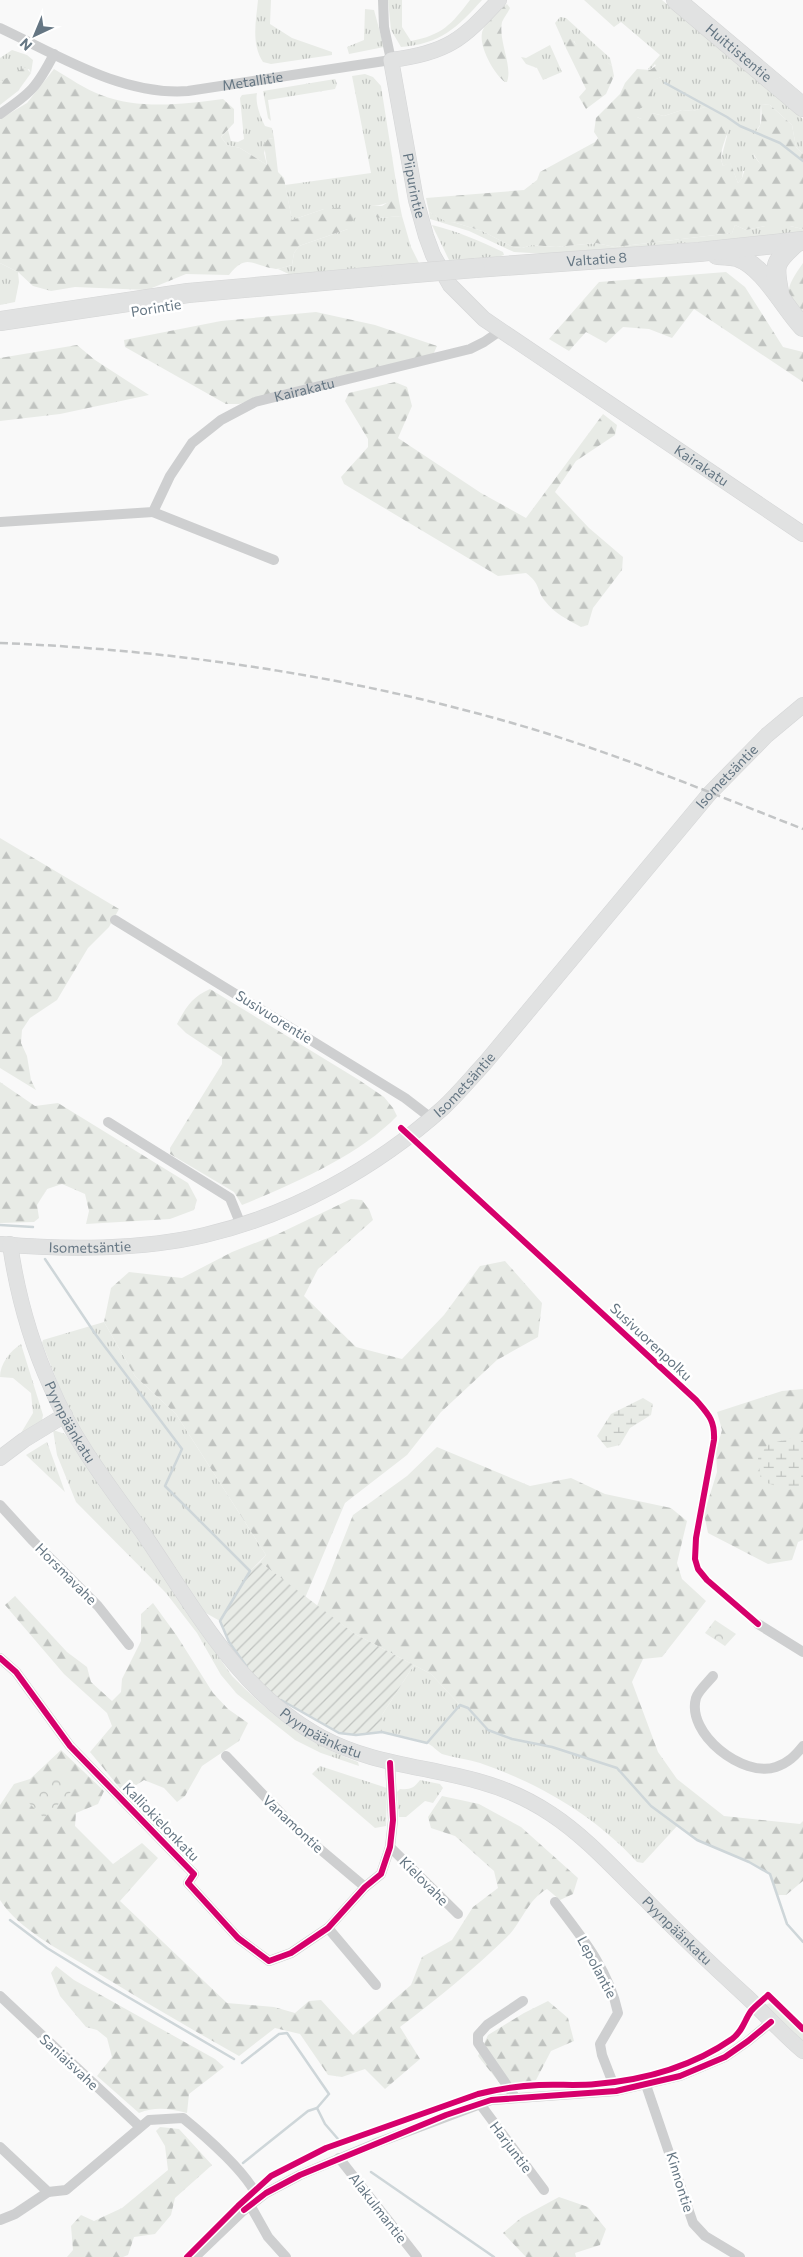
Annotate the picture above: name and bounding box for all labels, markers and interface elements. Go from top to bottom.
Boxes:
north arrow [10,10,60,60]
street label: Huittistentie [703,20,776,85]
text: N [16,35,35,54]
street label: Metallitie [221,68,284,94]
street label: Piipurintie [400,151,430,220]
street label: Valtatie 8 [566,248,628,269]
street label: Porintie [129,295,182,320]
street label: Kairakatu [272,374,336,405]
street label: Kairakatu [671,441,732,489]
street label: Isometsäntie [692,741,761,812]
street label: Susivuorentie [233,986,316,1047]
street label: Isometsäntie [430,1049,498,1120]
street label: Isometsäntie [48,1237,132,1256]
street label: Susivuorenpolku [607,1299,696,1384]
street label: Pyynpäänkatu [41,1378,100,1466]
street label: Horsmavahe [32,1539,101,1608]
street label: Pyynpäänkatu [277,1704,364,1761]
street label: Kalliokielonkatu [120,1779,203,1865]
street label: Vanamontie [259,1791,327,1856]
street label: Kielovahe [396,1853,452,1909]
street label: Pyynpäänkatu [639,1893,716,1968]
street label: Lepolantie [574,1933,621,2001]
street label: Saniaisvahe [36,2030,102,2093]
street label: Harjuntie [487,2118,536,2176]
street label: Kinnontie [663,2150,698,2214]
street label: Alakulmantie [346,2169,411,2246]

